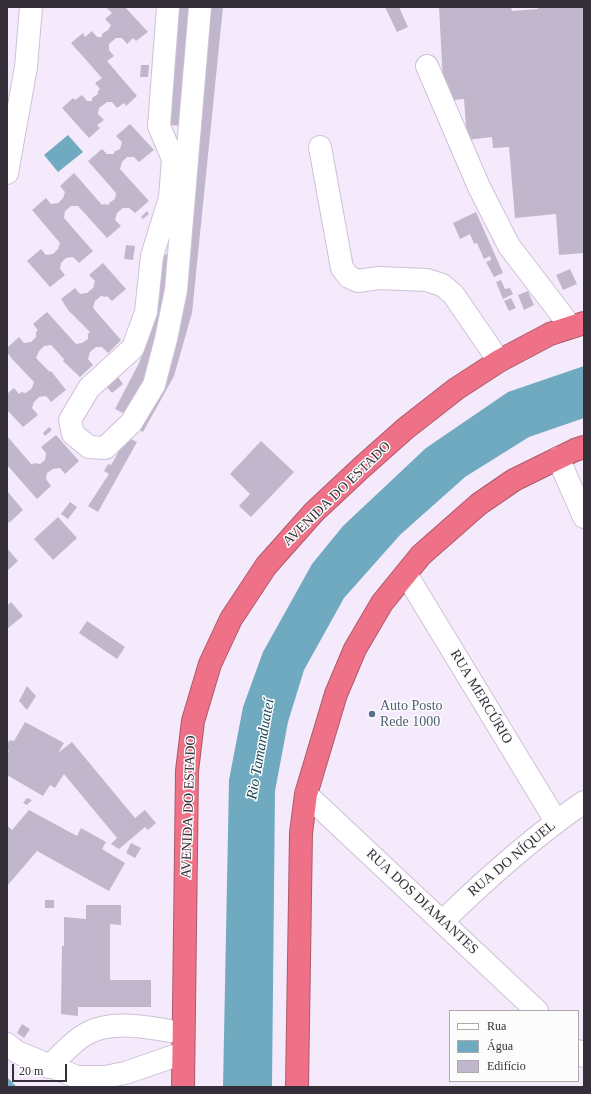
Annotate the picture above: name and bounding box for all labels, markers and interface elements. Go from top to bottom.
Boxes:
street label: AVENIDA DO ESTADO [280,438,394,550]
street label: RUA MERCÚRIO [446,647,516,747]
water label: Rio Tamanduateí [243,697,279,801]
place label: Auto Posto Rede 1000 [380,698,443,730]
marker: Auto Posto Rede 1000 [367,709,377,719]
street label: AVENIDA DO ESTADO [178,735,200,879]
street label: RUA DO NÍQUEL [465,818,559,900]
street label: RUA DOS DIAMANTES [363,846,481,958]
legend [449,1010,579,1082]
text: Rua [487,1019,506,1033]
text: Água [487,1039,513,1053]
scale bar [14,1056,69,1082]
text: Edifício [487,1059,526,1073]
text: 20 m [19,1064,43,1078]

